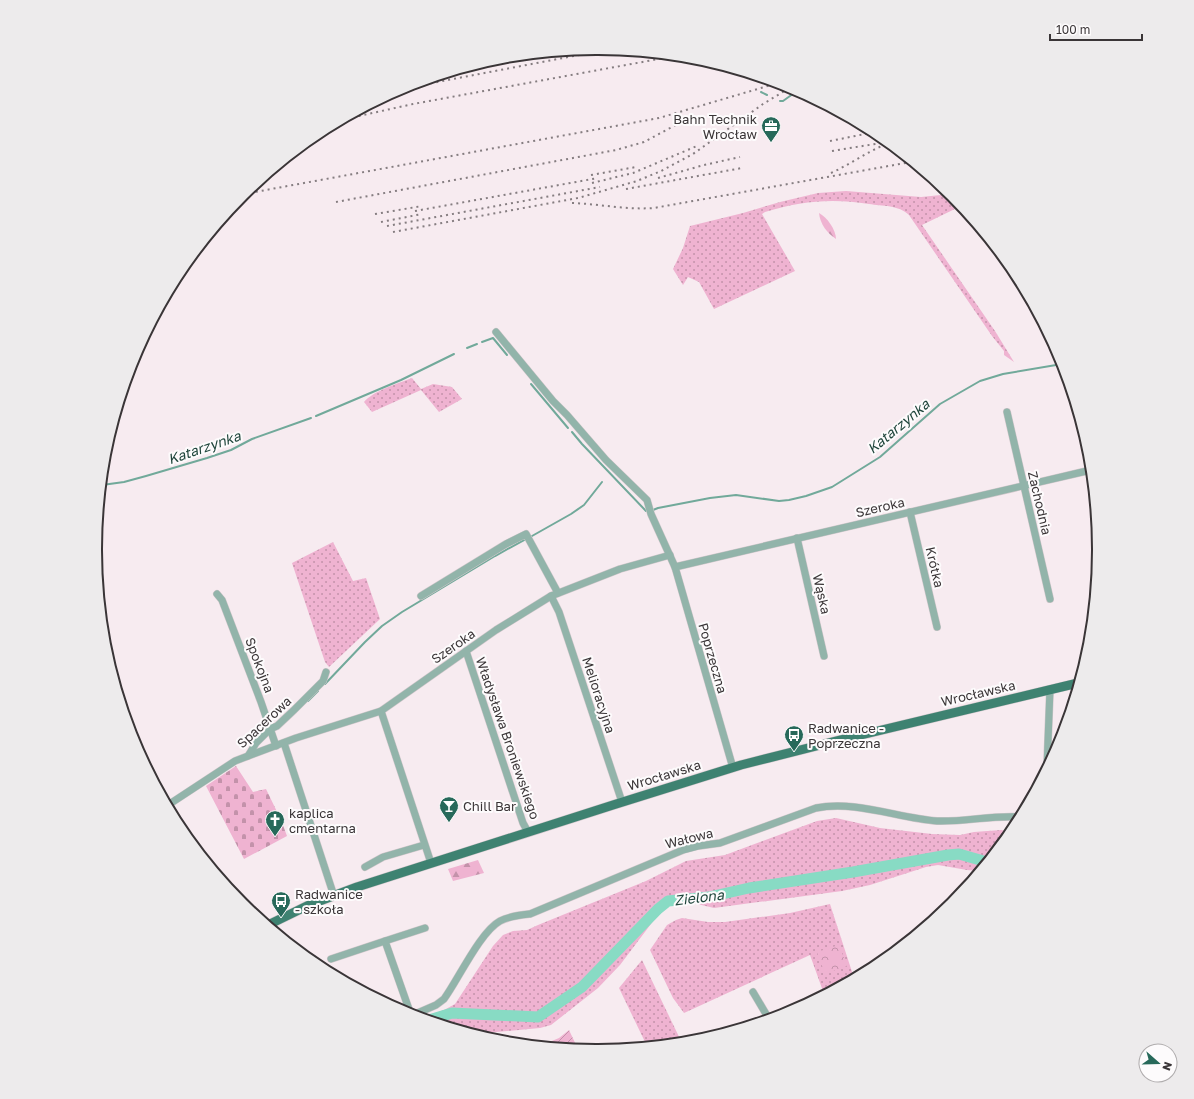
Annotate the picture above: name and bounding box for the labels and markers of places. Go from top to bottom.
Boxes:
place label: Bahn Technik Wrocław [673,111,758,142]
office icon: Bahn Technik Wrocław [760,115,782,143]
place label: Radwanice - Poprzeczna [808,720,884,751]
bus stop icon: Radwanice - Poprzeczna [783,724,805,752]
bar icon: Chill Bar [438,795,460,823]
place label: Chill Bar [463,798,516,814]
place label: kaplica cmentarna [289,805,356,836]
church icon: kaplica cmentarna [264,809,286,837]
place label: Radwanice - szkoła [295,886,363,917]
bus stop icon: Radwanice - szkoła [270,890,292,918]

